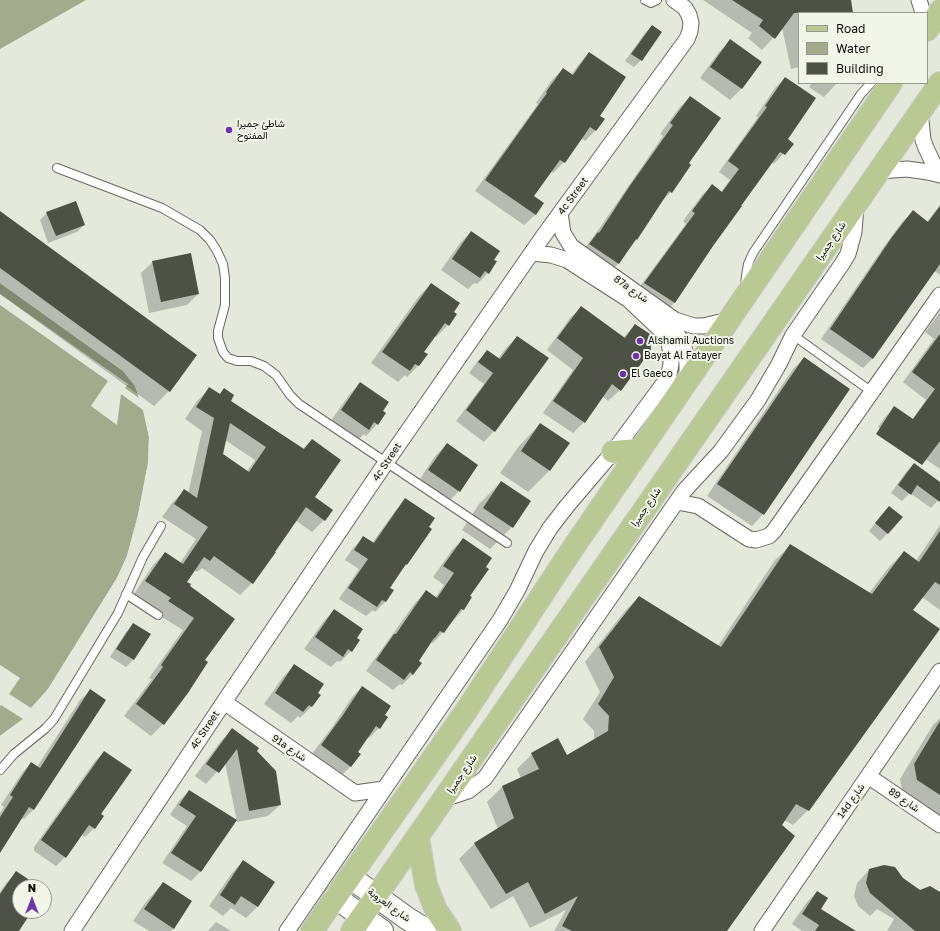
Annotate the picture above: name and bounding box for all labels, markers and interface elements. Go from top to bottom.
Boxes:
legend [798,12,928,84]
text: Road [836,21,865,36]
text: Water [836,41,870,56]
text: Building [836,61,884,76]
place label: شاطئ جميرا المفتوح [237,118,285,142]
marker: شاطئ جميرا المفتوح [224,125,234,135]
street label: 4c Street [555,175,591,217]
street label: شارع جميرا [813,219,849,263]
street label: 87a شارع [611,273,651,305]
place label: Alshamil Auctions [648,335,734,347]
marker: Alshamil Auctions [635,336,645,346]
place label: Bayat Al Fatayer [644,350,722,362]
marker: Bayat Al Fatayer [631,351,641,361]
place label: El Gaeco [631,368,673,380]
marker: El Gaeco [618,369,628,379]
street label: 4c Street [370,441,404,483]
street label: شارع جميرا [628,485,664,529]
street label: 4c Street [188,709,222,751]
street label: 91a شارع [269,732,309,764]
street label: شارع جميرا [444,752,480,796]
street label: 14d شارع [835,781,867,821]
street label: شارع 89 [886,785,922,815]
north arrow [12,879,52,919]
text: N [28,881,36,894]
street label: شارع العروبة [365,886,413,924]

